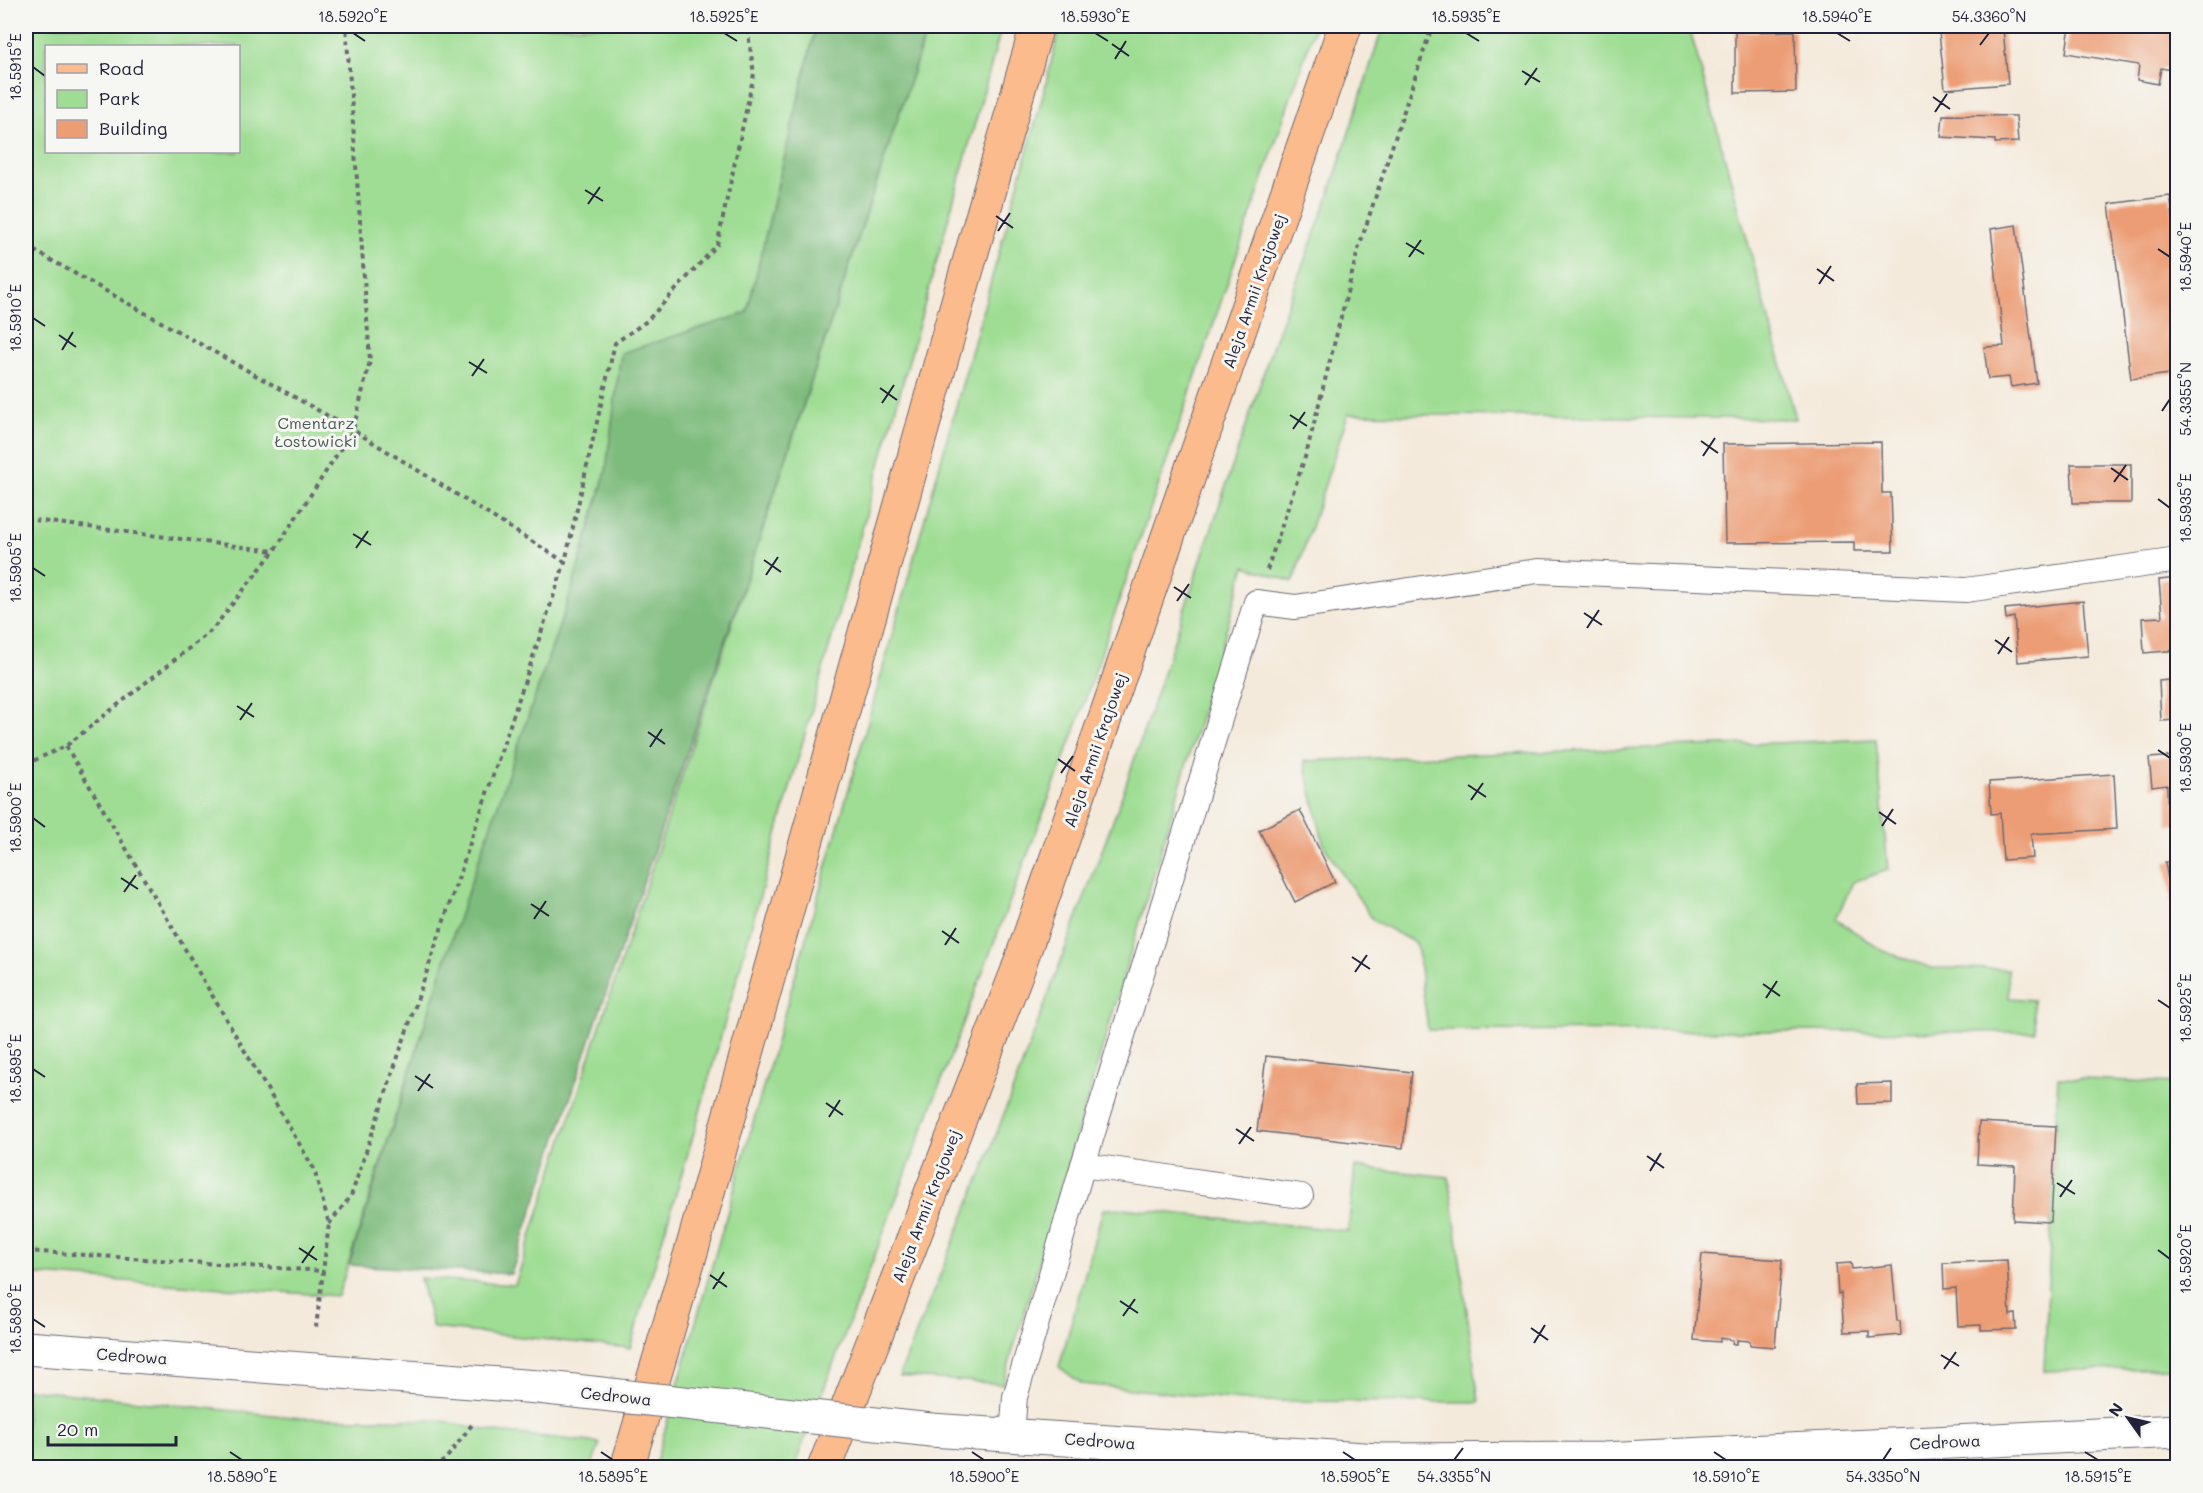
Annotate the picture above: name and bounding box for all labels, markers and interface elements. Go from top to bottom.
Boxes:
text: 18.5920°E [318,6,388,26]
text: 18.5925°E [689,6,759,26]
text: 18.5930°E [1060,6,1131,26]
text: 18.5935°E [1431,6,1501,26]
text: 18.5940°E [1802,6,1873,26]
text: 54.3360°N [1952,6,2026,26]
text: 18.5915°E [5,33,25,101]
legend [45,45,240,153]
text: Road [99,56,144,80]
text: Park [99,86,140,110]
text: Building [99,116,167,140]
street label: Aleja Armii Krajowej [1217,211,1290,371]
text: 18.5940°E [2175,221,2195,292]
text: 18.5910°E [5,284,25,352]
text: 54.3355°N [2175,362,2195,436]
park label: Cmentarz Łostowicki [275,412,357,451]
text: 18.5935°E [2175,473,2195,543]
text: 18.5905°E [5,532,25,603]
street label: Aleja Armii Krajowej [1058,670,1131,830]
text: 18.5930°E [2175,722,2195,793]
text: 18.5900°E [5,782,25,853]
text: 18.5925°E [2175,973,2195,1043]
text: 18.5895°E [5,1034,25,1104]
street label: Aleja Armii Krajowej [887,1126,964,1285]
text: 18.5920°E [2175,1224,2195,1294]
text: 18.5890°E [5,1283,25,1354]
street label: Cedrowa [96,1343,168,1368]
street label: Cedrowa [579,1381,653,1410]
north arrow [2098,1388,2158,1448]
text: N [2103,1398,2127,1420]
scale bar [48,1409,176,1447]
text: 20 m [57,1417,98,1441]
street label: Cedrowa [1064,1428,1136,1453]
street label: Cedrowa [1909,1429,1981,1454]
text: 18.5890°E [207,1466,278,1486]
text: 18.5895°E [578,1466,648,1486]
text: 18.5900°E [949,1466,1020,1486]
text: 18.5905°E [1320,1466,1391,1486]
text: 54.3355°N [1417,1466,1491,1486]
text: 18.5910°E [1692,1466,1760,1486]
text: 54.3350°N [1846,1466,1920,1486]
text: 18.5915°E [2064,1466,2132,1486]

